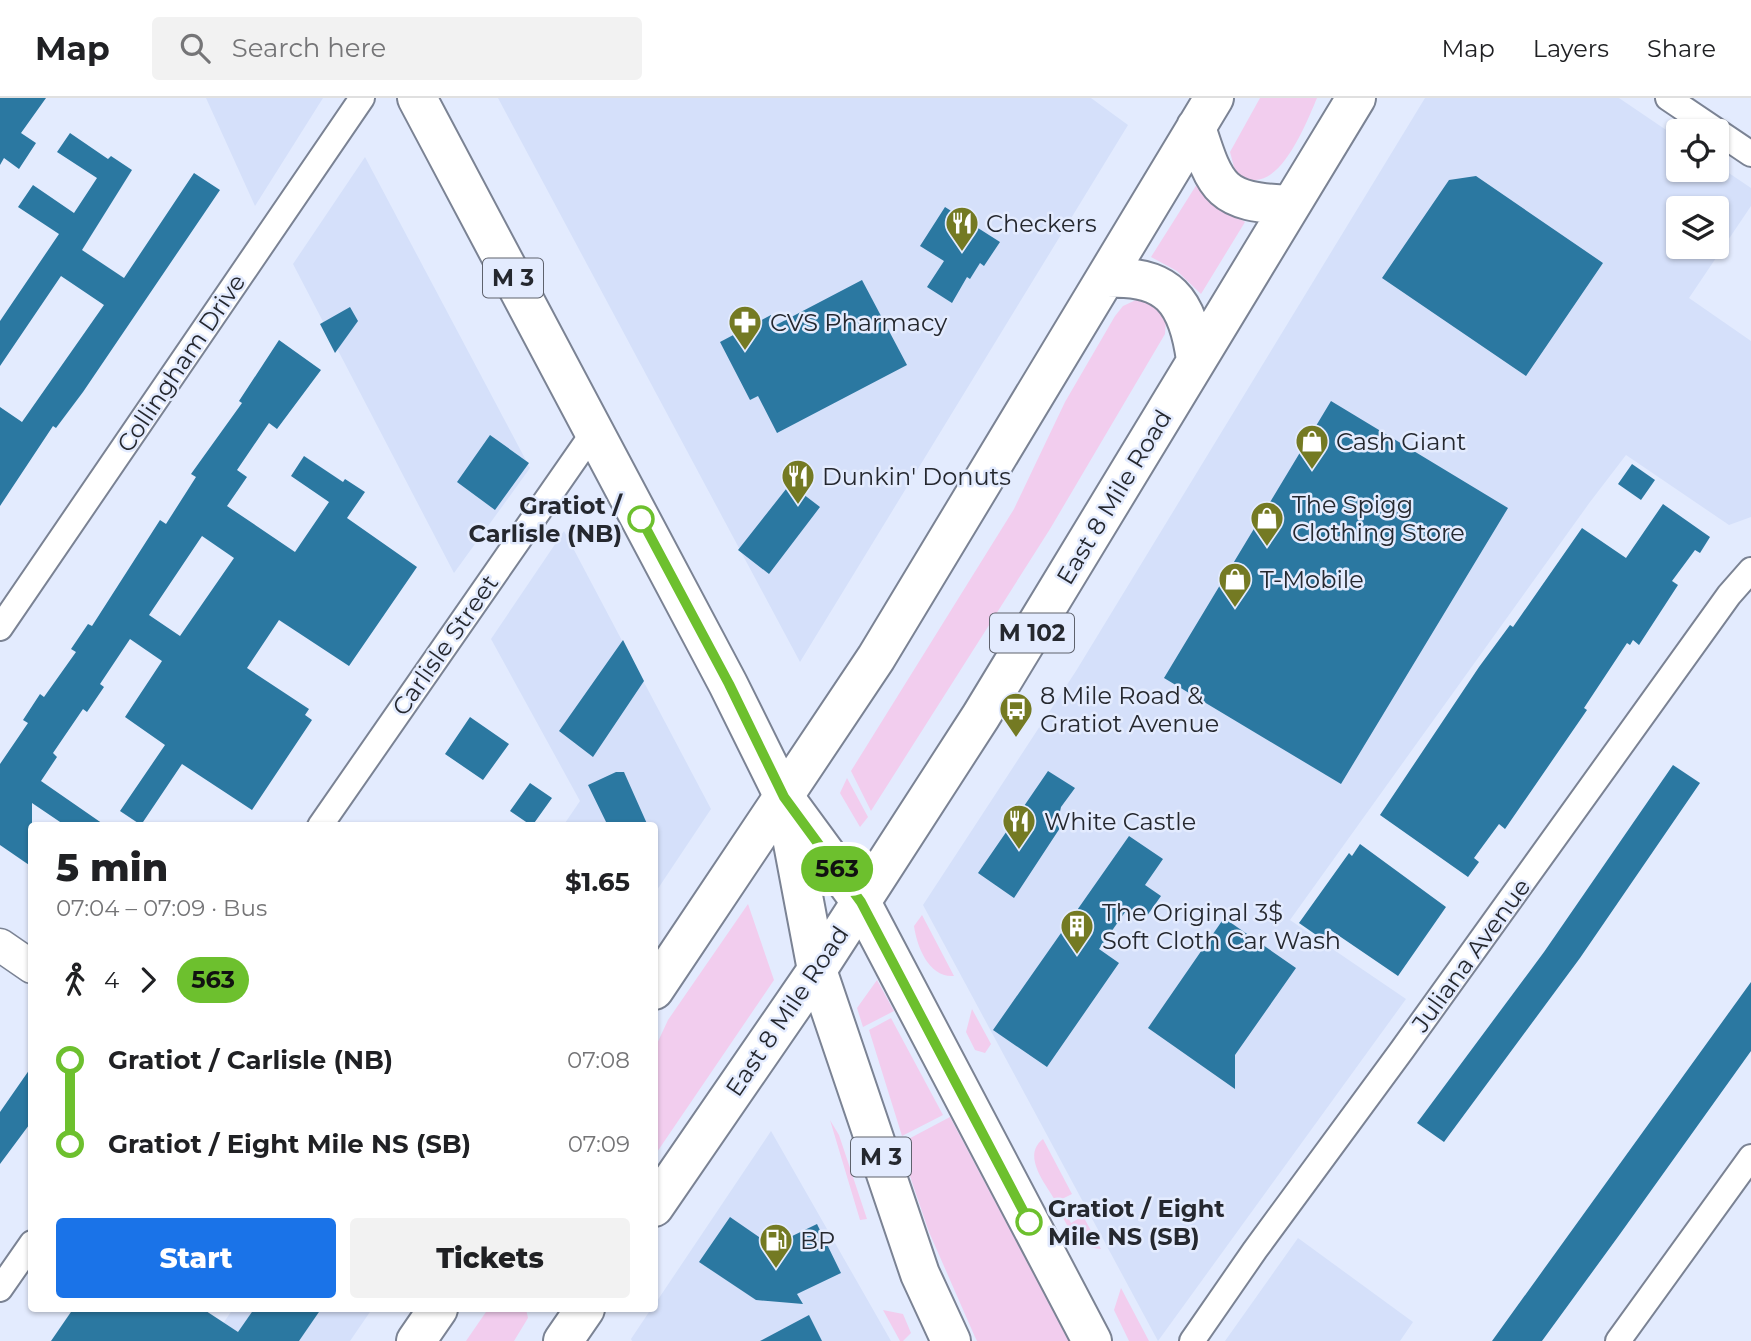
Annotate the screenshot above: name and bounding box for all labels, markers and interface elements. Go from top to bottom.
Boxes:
search box [152,17,642,80]
text: Map [35,28,110,68]
icon: search [176,29,214,67]
text: Search here [232,32,386,64]
text: Map [1441,34,1495,63]
text: Layers [1533,34,1609,63]
text: Share [1647,34,1716,63]
map controls [1666,119,1729,259]
button: locate [1666,119,1729,182]
button: layers [1666,196,1729,259]
restaurant icon: Checkers [943,204,981,253]
place label: Checkers [986,209,1097,238]
road number: M 3 [483,258,543,298]
street label: Collingham Drive [111,268,251,458]
pharmacy icon: CVS Pharmacy [726,303,764,352]
place label: CVS Pharmacy [770,308,947,337]
street label: East 8 Mile Road [1050,404,1178,590]
shop icon: Cash Giant [1293,422,1331,471]
place label: Cash Giant [1336,427,1467,456]
restaurant icon: Dunkin' Donuts [779,457,817,506]
place label: Dunkin' Donuts [822,462,1011,491]
place label: The Spigg Clothing Store [1292,490,1465,547]
place label: Gratiot / Carlisle (NB) [468,491,624,548]
shop icon: The Spigg Clothing Store [1248,499,1286,548]
marker: Gratiot / Carlisle (NB) [628,506,654,532]
shop icon: T-Mobile [1216,560,1254,609]
place label: T-Mobile [1260,565,1364,594]
street label: Carlisle Street [386,569,504,721]
road number: M 102 [990,614,1074,652]
place label: 8 Mile Road & Gratiot Avenue [1040,681,1219,738]
bus stop icon: 8 Mile Road & Gratiot Avenue [997,690,1035,739]
restaurant icon: White Castle [1000,802,1038,851]
place label: White Castle [1044,807,1196,836]
text: 5 min [56,844,168,891]
line badge: 563 [797,846,877,892]
text: 563 [815,854,859,883]
text: $1.65 [565,866,630,898]
street label: Juliana Avenue [1405,873,1536,1038]
text: 07:04 – 07:09 · Bus [56,894,267,922]
place label: The Original 3$ Soft Cloth Car Wash [1102,898,1341,955]
building icon: The Original 3$ Soft Cloth Car Wash [1058,907,1096,956]
street label: East 8 Mile Road [719,921,855,1101]
icon: walk [56,961,94,999]
icon: forward [129,961,167,999]
text: 563 [191,965,235,994]
text: 4 [104,966,119,994]
text: Gratiot / Carlisle (NB) [108,1044,393,1076]
text: 07:08 [567,1046,630,1074]
text: Gratiot / Eight Mile NS (SB) [108,1128,471,1160]
text: 07:09 [568,1130,630,1158]
road number: M 3 [851,1138,911,1176]
place label: Gratiot / Eight Mile NS (SB) [1048,1194,1225,1251]
marker: Gratiot / Eight Mile NS (SB) [1016,1209,1042,1235]
button: Start [56,1218,336,1298]
button: Tickets [350,1218,630,1298]
fuel station icon: BP [757,1221,795,1270]
place label: BP [800,1226,835,1255]

